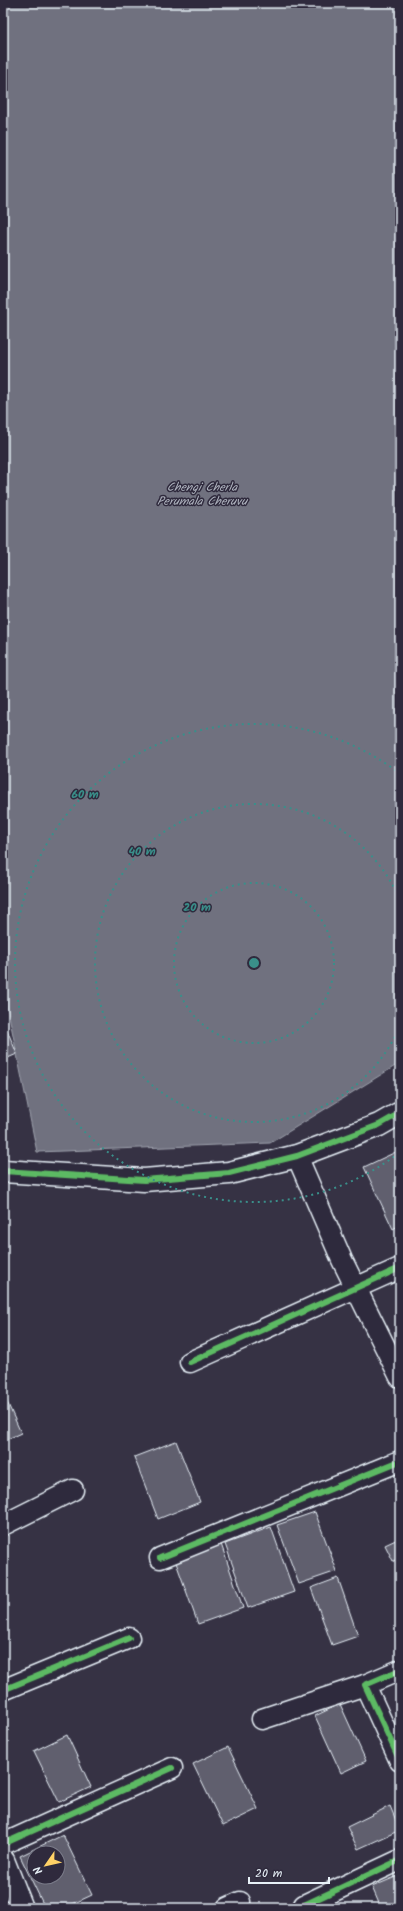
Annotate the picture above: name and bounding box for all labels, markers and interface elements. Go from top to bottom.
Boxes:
water label: Chengi Cherla Perumala Cheruvu [157,478,248,511]
text: 60 m [71,785,99,804]
text: 40 m [128,842,156,861]
text: 20 m [183,898,211,917]
centre of rings [247,956,261,970]
north arrow [26,1845,66,1885]
scale bar [249,1859,329,1885]
text: N [29,1862,48,1878]
text: 20 m [255,1864,283,1883]

